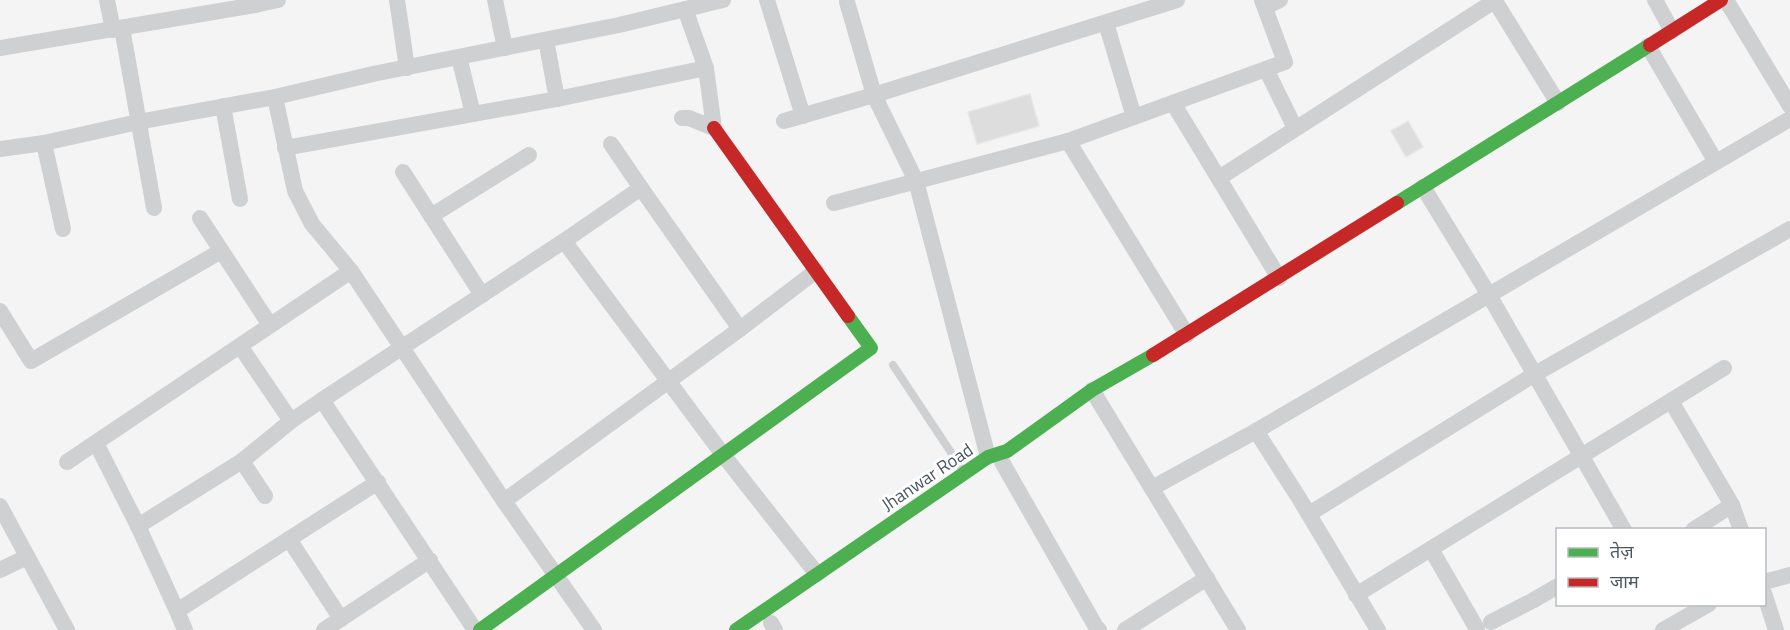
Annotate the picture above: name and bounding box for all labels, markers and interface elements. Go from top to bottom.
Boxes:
street label: Jhanwar Road [876,436,978,518]
legend [1556,528,1766,606]
text: तेज़ [1610,538,1634,565]
text: जाम [1610,568,1640,595]

